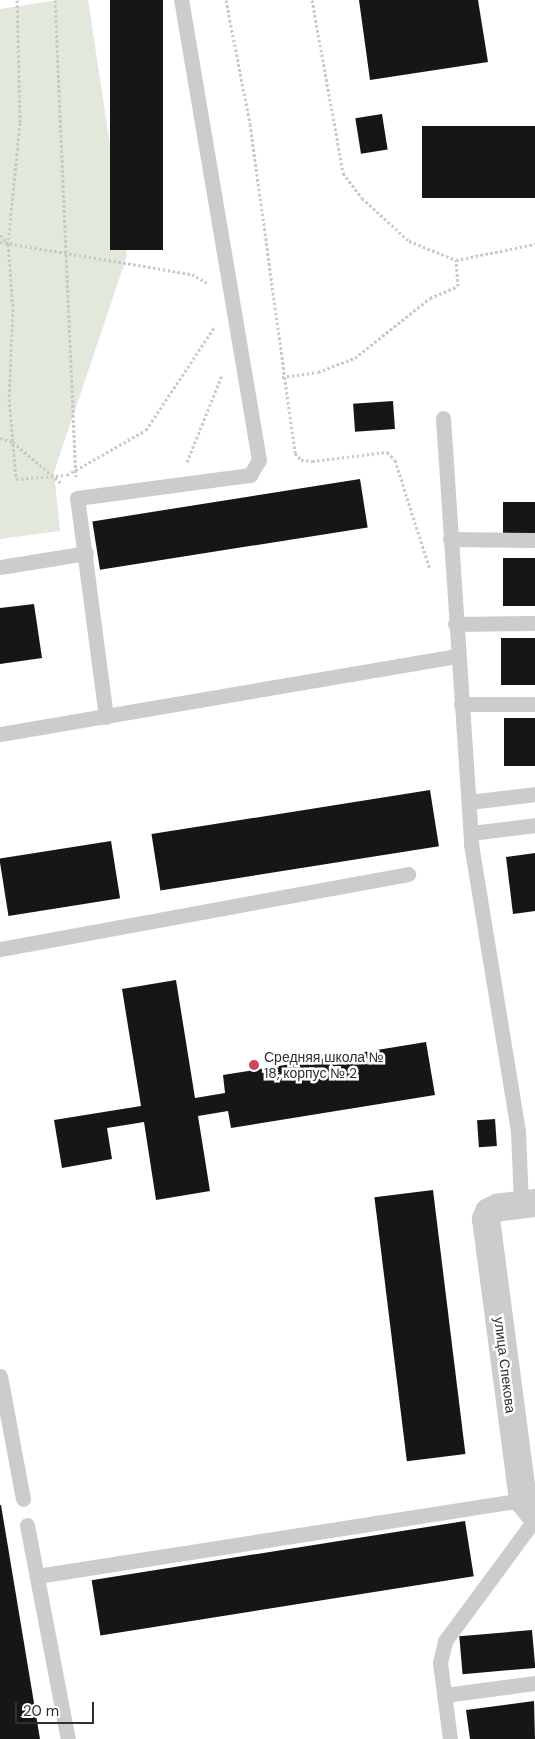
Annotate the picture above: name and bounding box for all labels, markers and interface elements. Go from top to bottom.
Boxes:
place label: Средняя школа № 18, корпус № 2 [264,1049,384,1082]
marker: Средняя школа № 18, корпус № 2 [248,1059,260,1071]
street label: улица Спекова [491,1316,519,1414]
scale bar [18,1692,96,1724]
text: 20 m [23,1701,59,1721]

